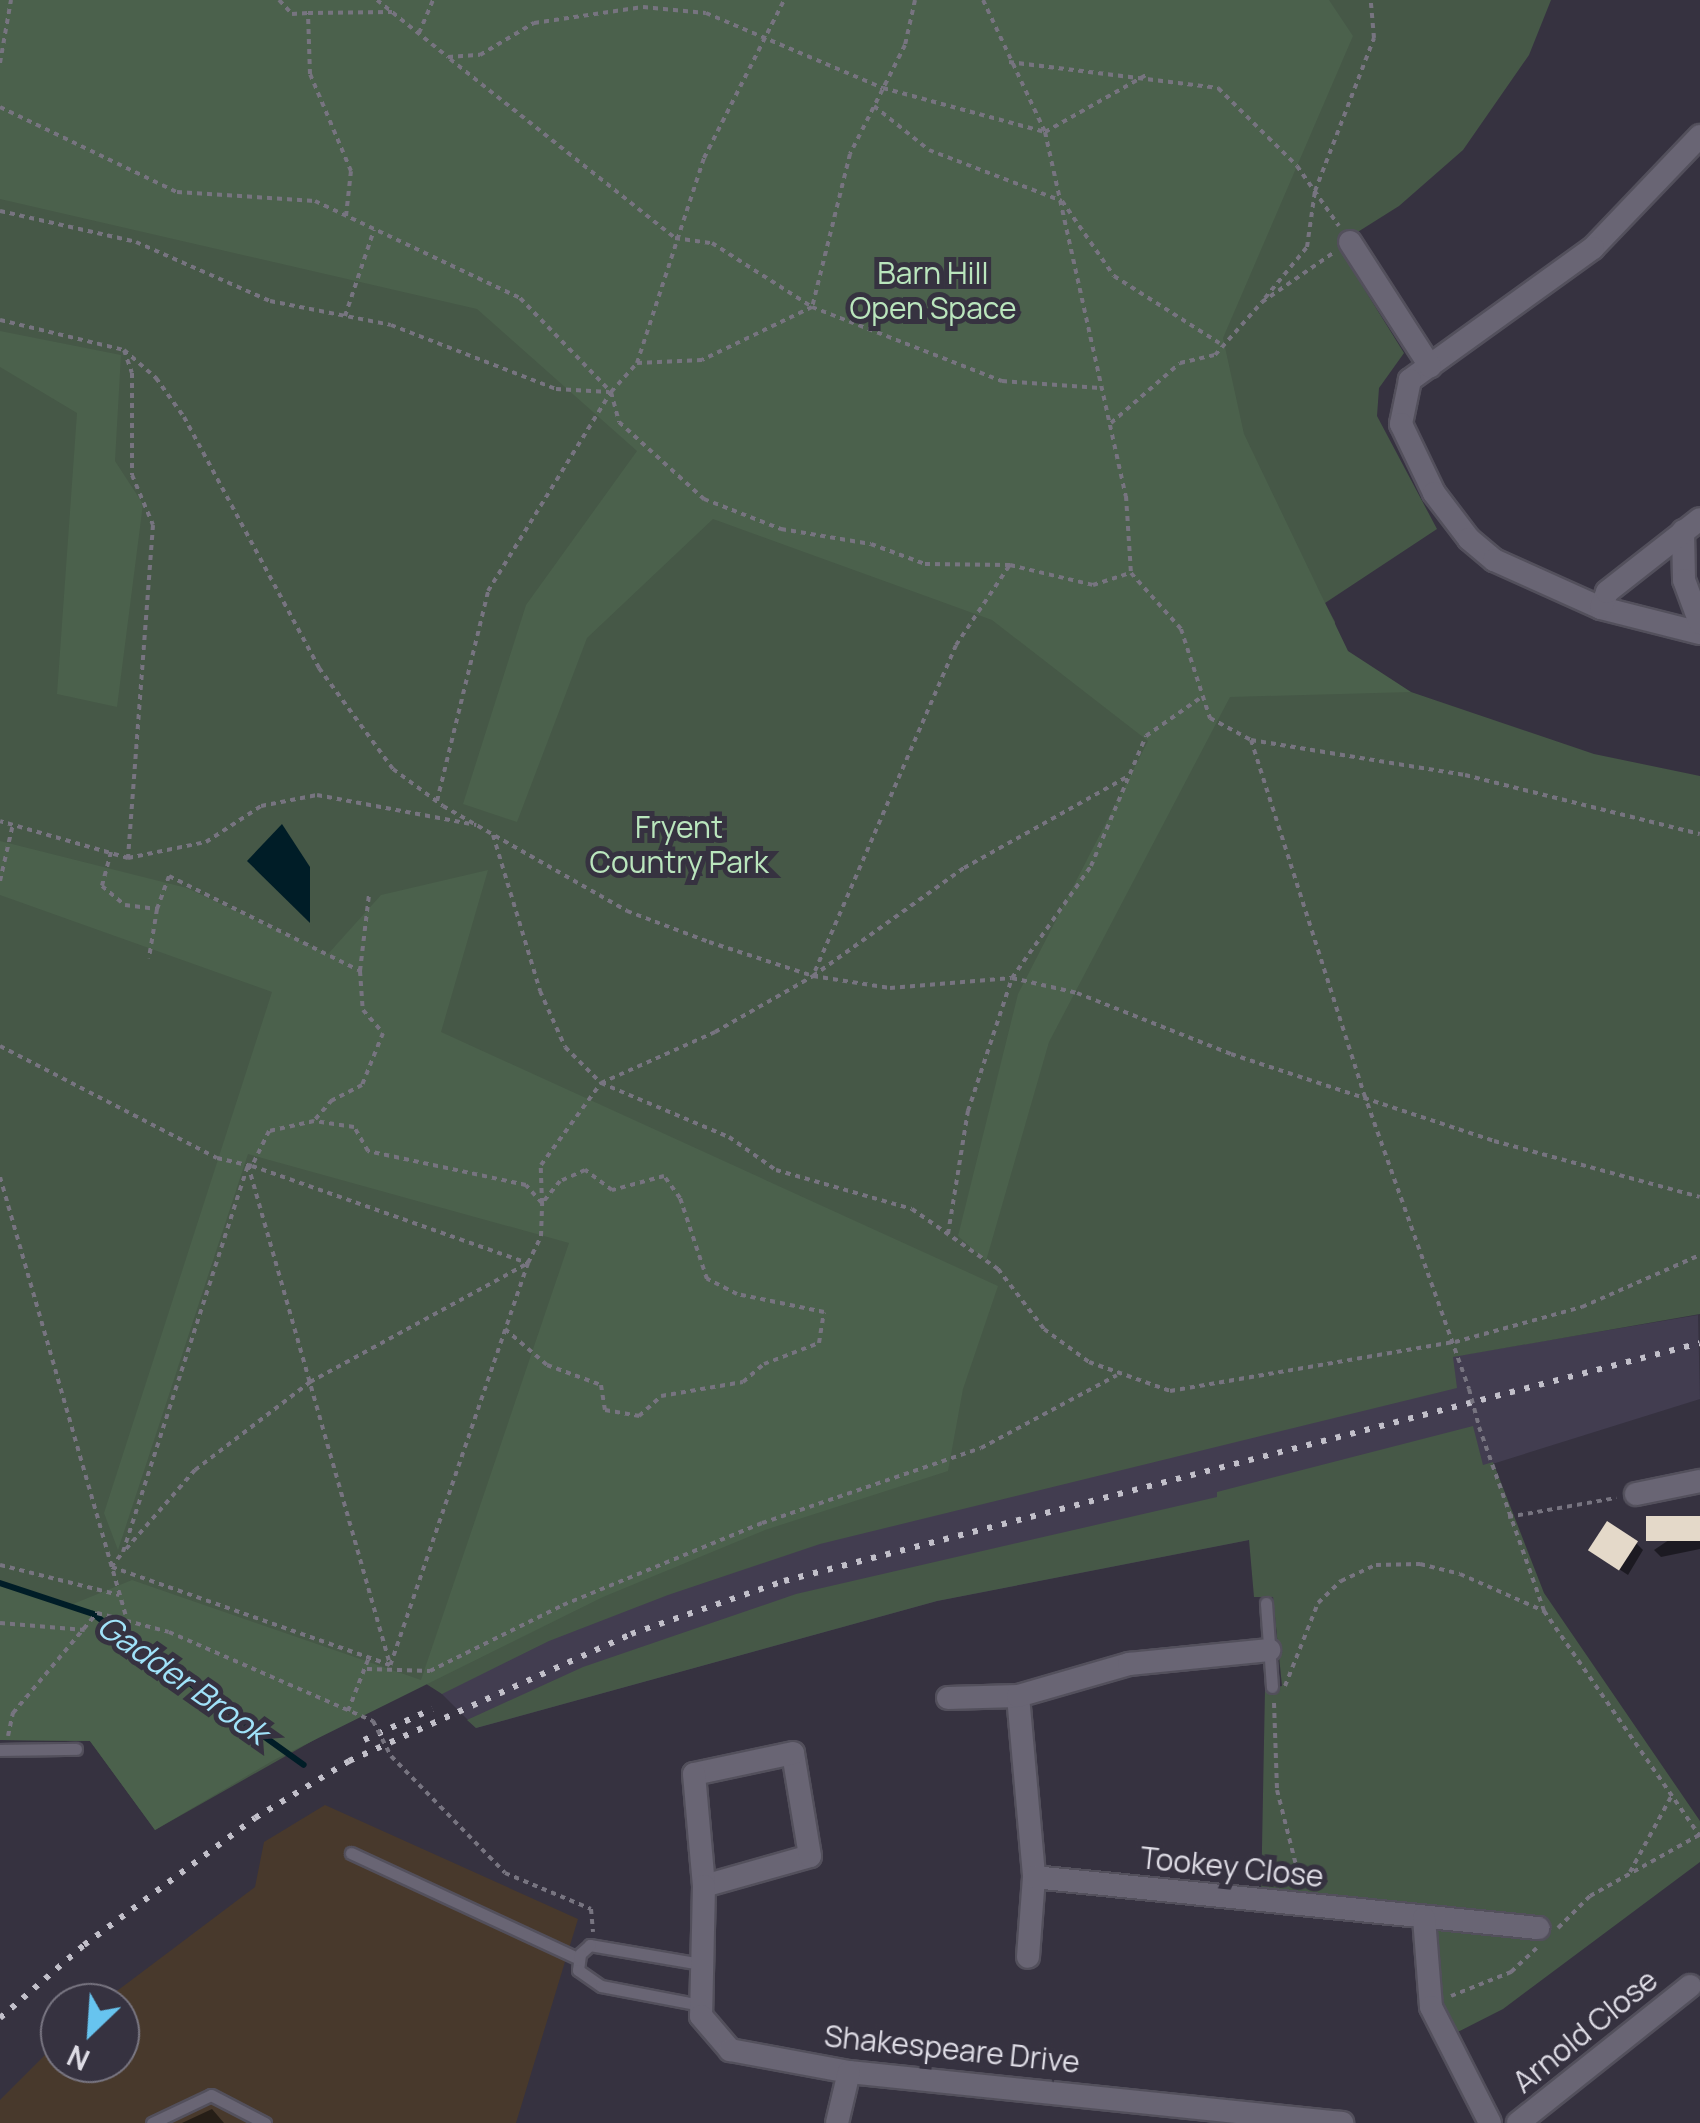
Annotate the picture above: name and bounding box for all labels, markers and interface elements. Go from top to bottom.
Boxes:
park label: Barn Hill Open Space [850,255,1016,326]
park label: Fryent Country Park [589,809,769,880]
water label: Gadder Brook [90,1606,276,1752]
street label: Tookey Close [1139,1839,1325,1895]
street label: Arnold Close [1506,1962,1664,2100]
north arrow [40,1983,140,2083]
street label: Shakespeare Drive [822,2018,1082,2080]
text: N [61,2037,95,2080]

